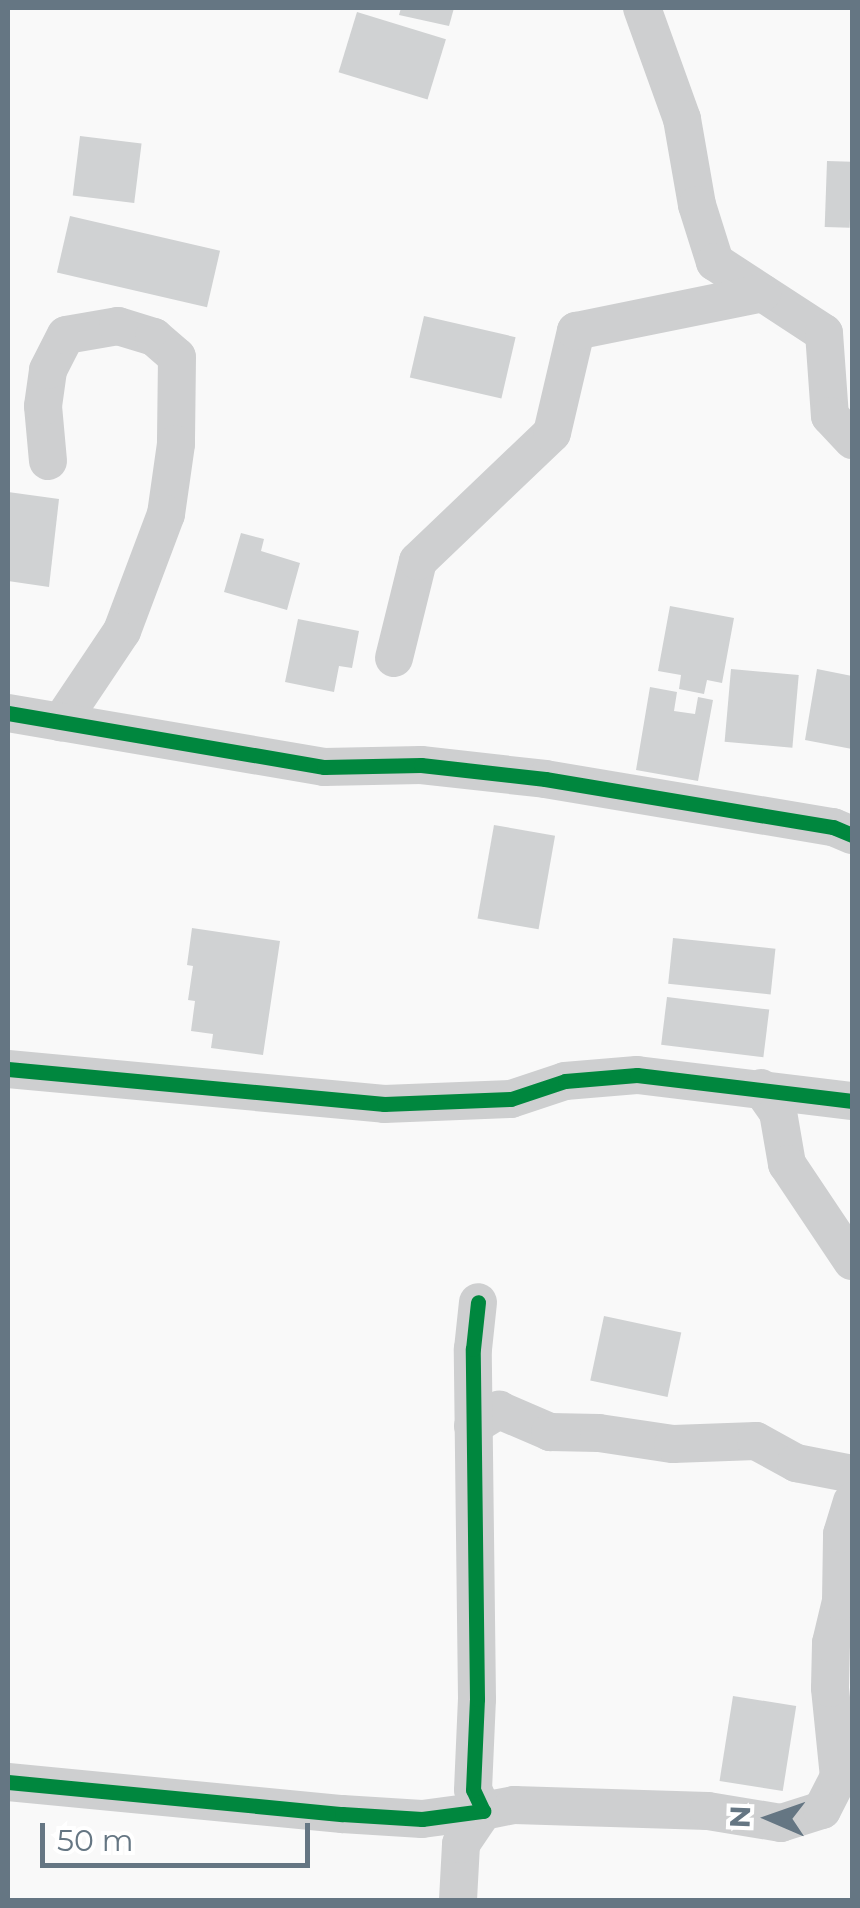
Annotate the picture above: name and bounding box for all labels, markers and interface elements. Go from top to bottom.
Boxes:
north arrow [720,1768,820,1868]
scale bar [45,1803,315,1865]
text: N [723,1805,757,1829]
text: 50 m [57,1822,134,1859]

